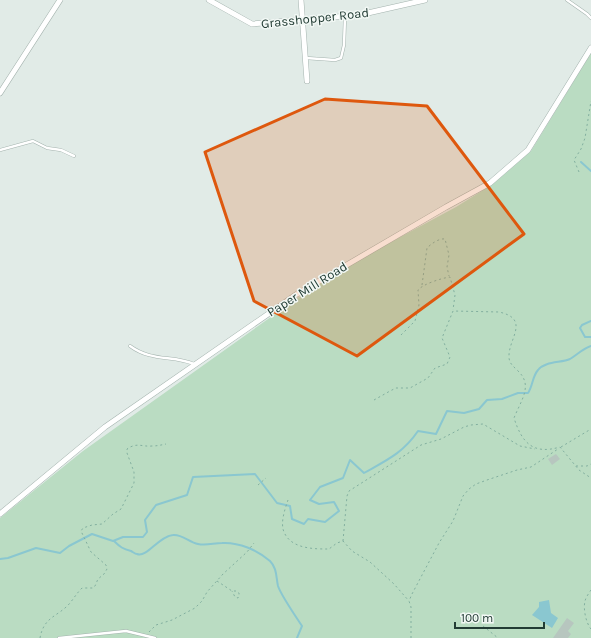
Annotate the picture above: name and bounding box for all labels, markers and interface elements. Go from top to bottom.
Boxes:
street label: Grasshopper Road [260,5,370,31]
street label: Paper Mill Road [264,258,350,320]
scale bar [455,604,544,630]
text: 100 m [461,611,493,625]

